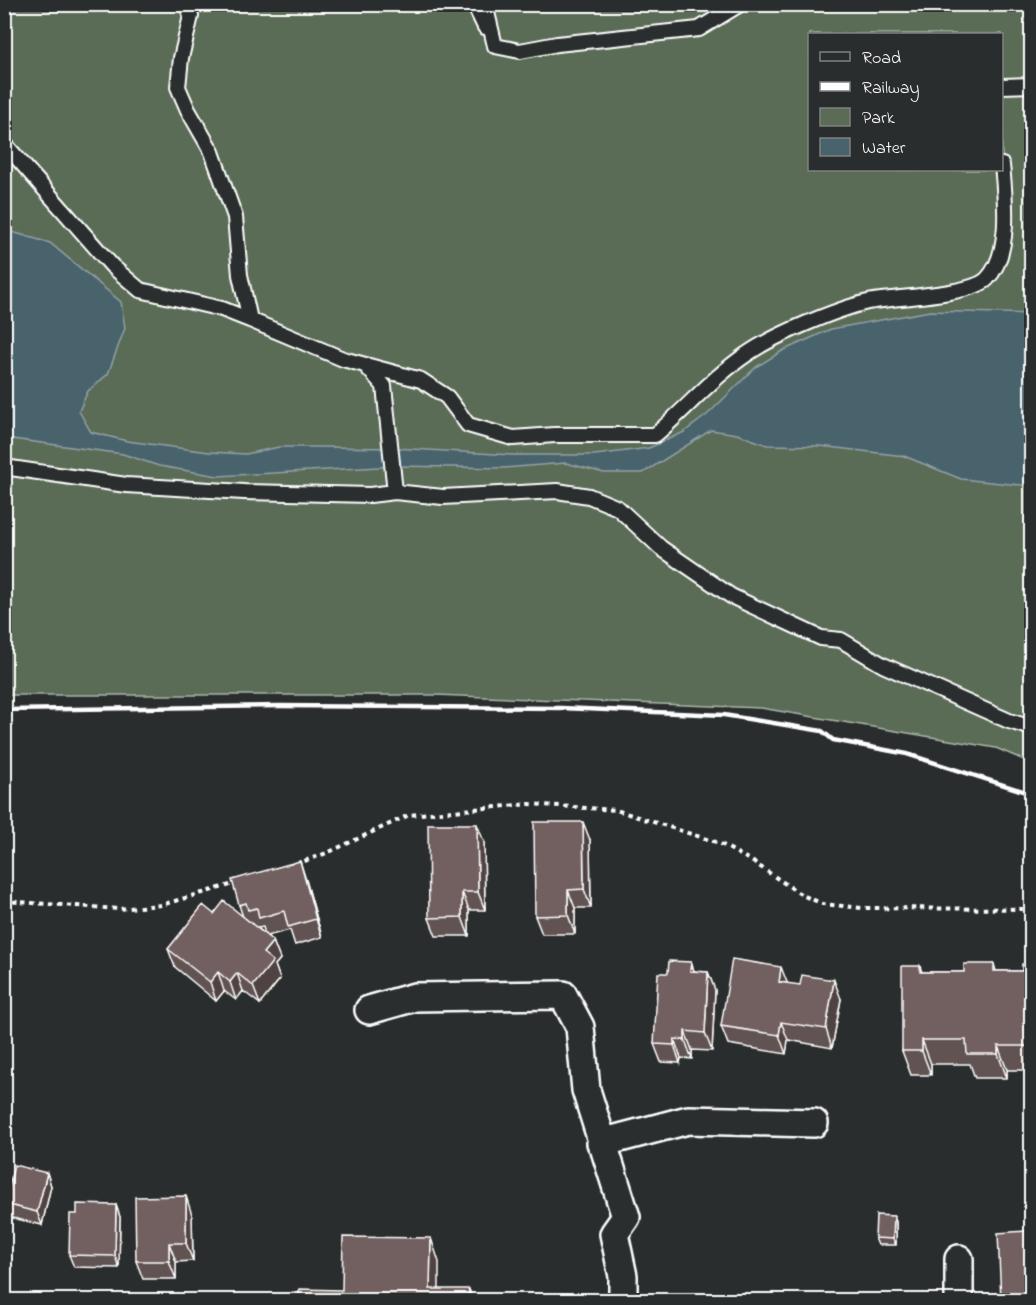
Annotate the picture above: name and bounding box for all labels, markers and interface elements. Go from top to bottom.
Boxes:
legend [808,33,1003,171]
text: Road [862,46,901,72]
text: Railway [862,76,919,102]
text: Park [862,106,895,132]
text: Water [862,136,906,162]

